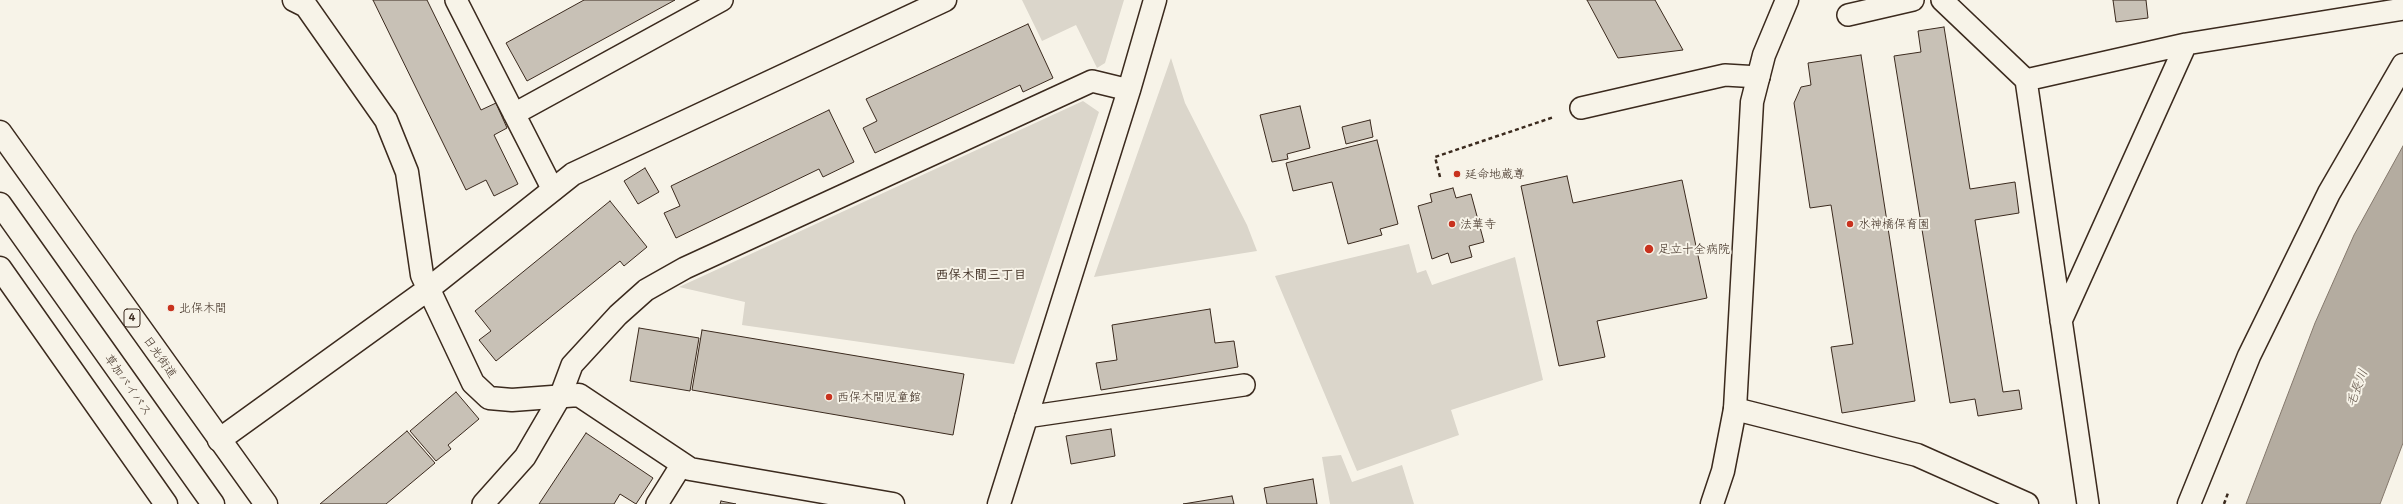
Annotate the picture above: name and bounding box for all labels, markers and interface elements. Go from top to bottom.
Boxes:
place label: 延命地蔵尊 [1465,167,1525,181]
marker: 延命地蔵尊 [1452,169,1462,179]
place label: 法華寺 [1460,217,1496,231]
place label: 水神橋保育園 [1858,217,1930,231]
marker: 法華寺 [1447,219,1457,229]
marker: 水神橋保育園 [1845,219,1855,229]
place label: 足立十全病院 [1658,242,1730,256]
marker: 足立十全病院 [1643,243,1655,255]
district label: 西保木間三丁目 [936,267,1026,283]
place label: 北保木間 [179,301,227,315]
marker: 北保木間 [166,303,176,313]
road number: 4 [124,309,140,327]
street label: 日光街道 [140,333,180,381]
street label: 草加バイパス [101,351,155,419]
water label: 毛長川 [2343,367,2371,409]
place label: 西保木間児童館 [837,390,921,404]
marker: 西保木間児童館 [824,392,834,402]

